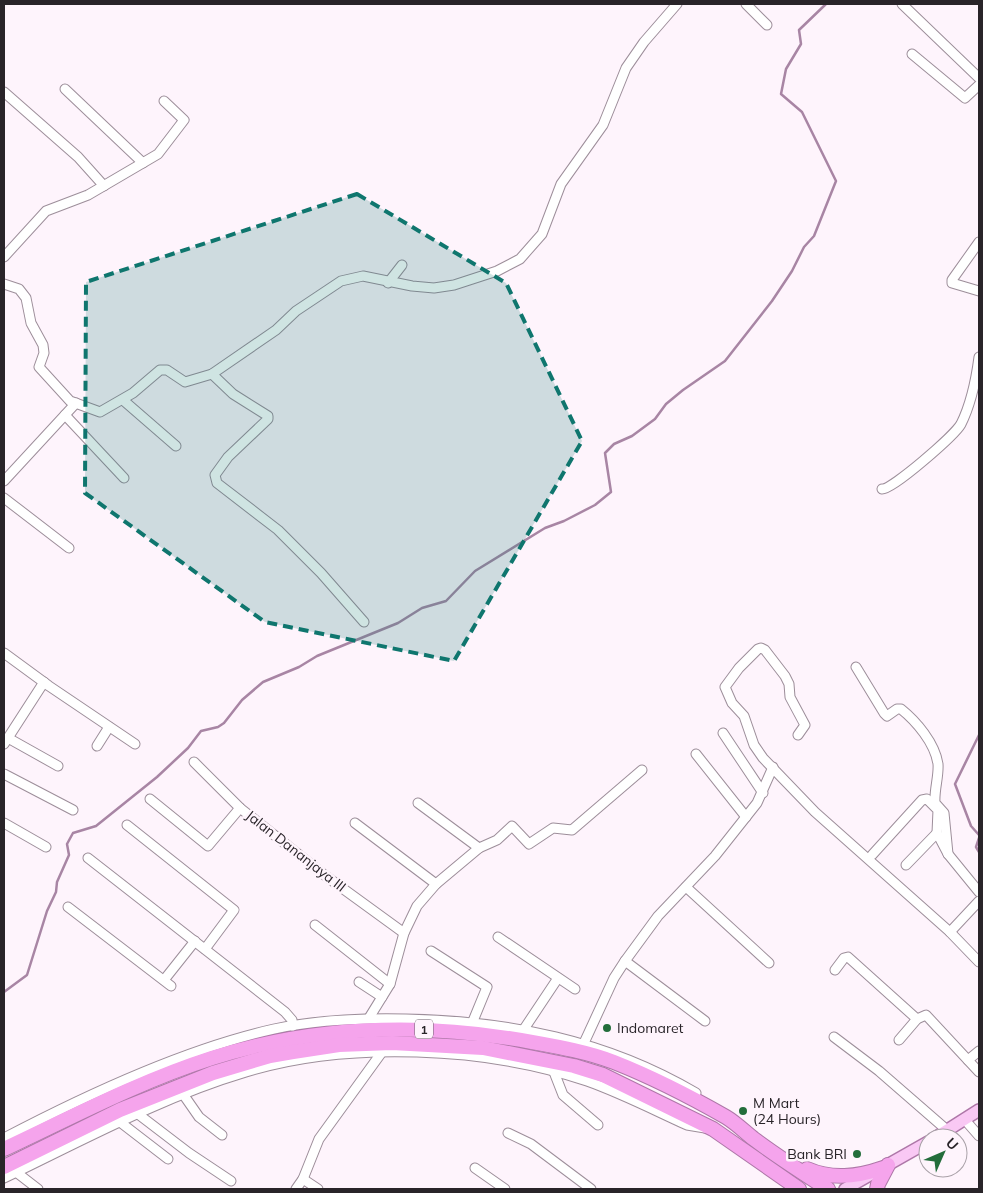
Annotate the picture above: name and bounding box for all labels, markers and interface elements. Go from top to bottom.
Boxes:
street label: Jalan Dananjaya III [242,806,350,896]
place label: Indomaret [617,1019,684,1037]
road number: 1 [415,1020,433,1038]
marker: Indomaret [601,1022,613,1034]
place label: M Mart (24 Hours) [753,1094,821,1128]
marker: M Mart (24 Hours) [737,1105,749,1117]
north arrow [918,1128,968,1178]
text: U [942,1134,962,1154]
place label: Bank BRI [787,1145,847,1163]
marker: Bank BRI [851,1148,863,1160]

